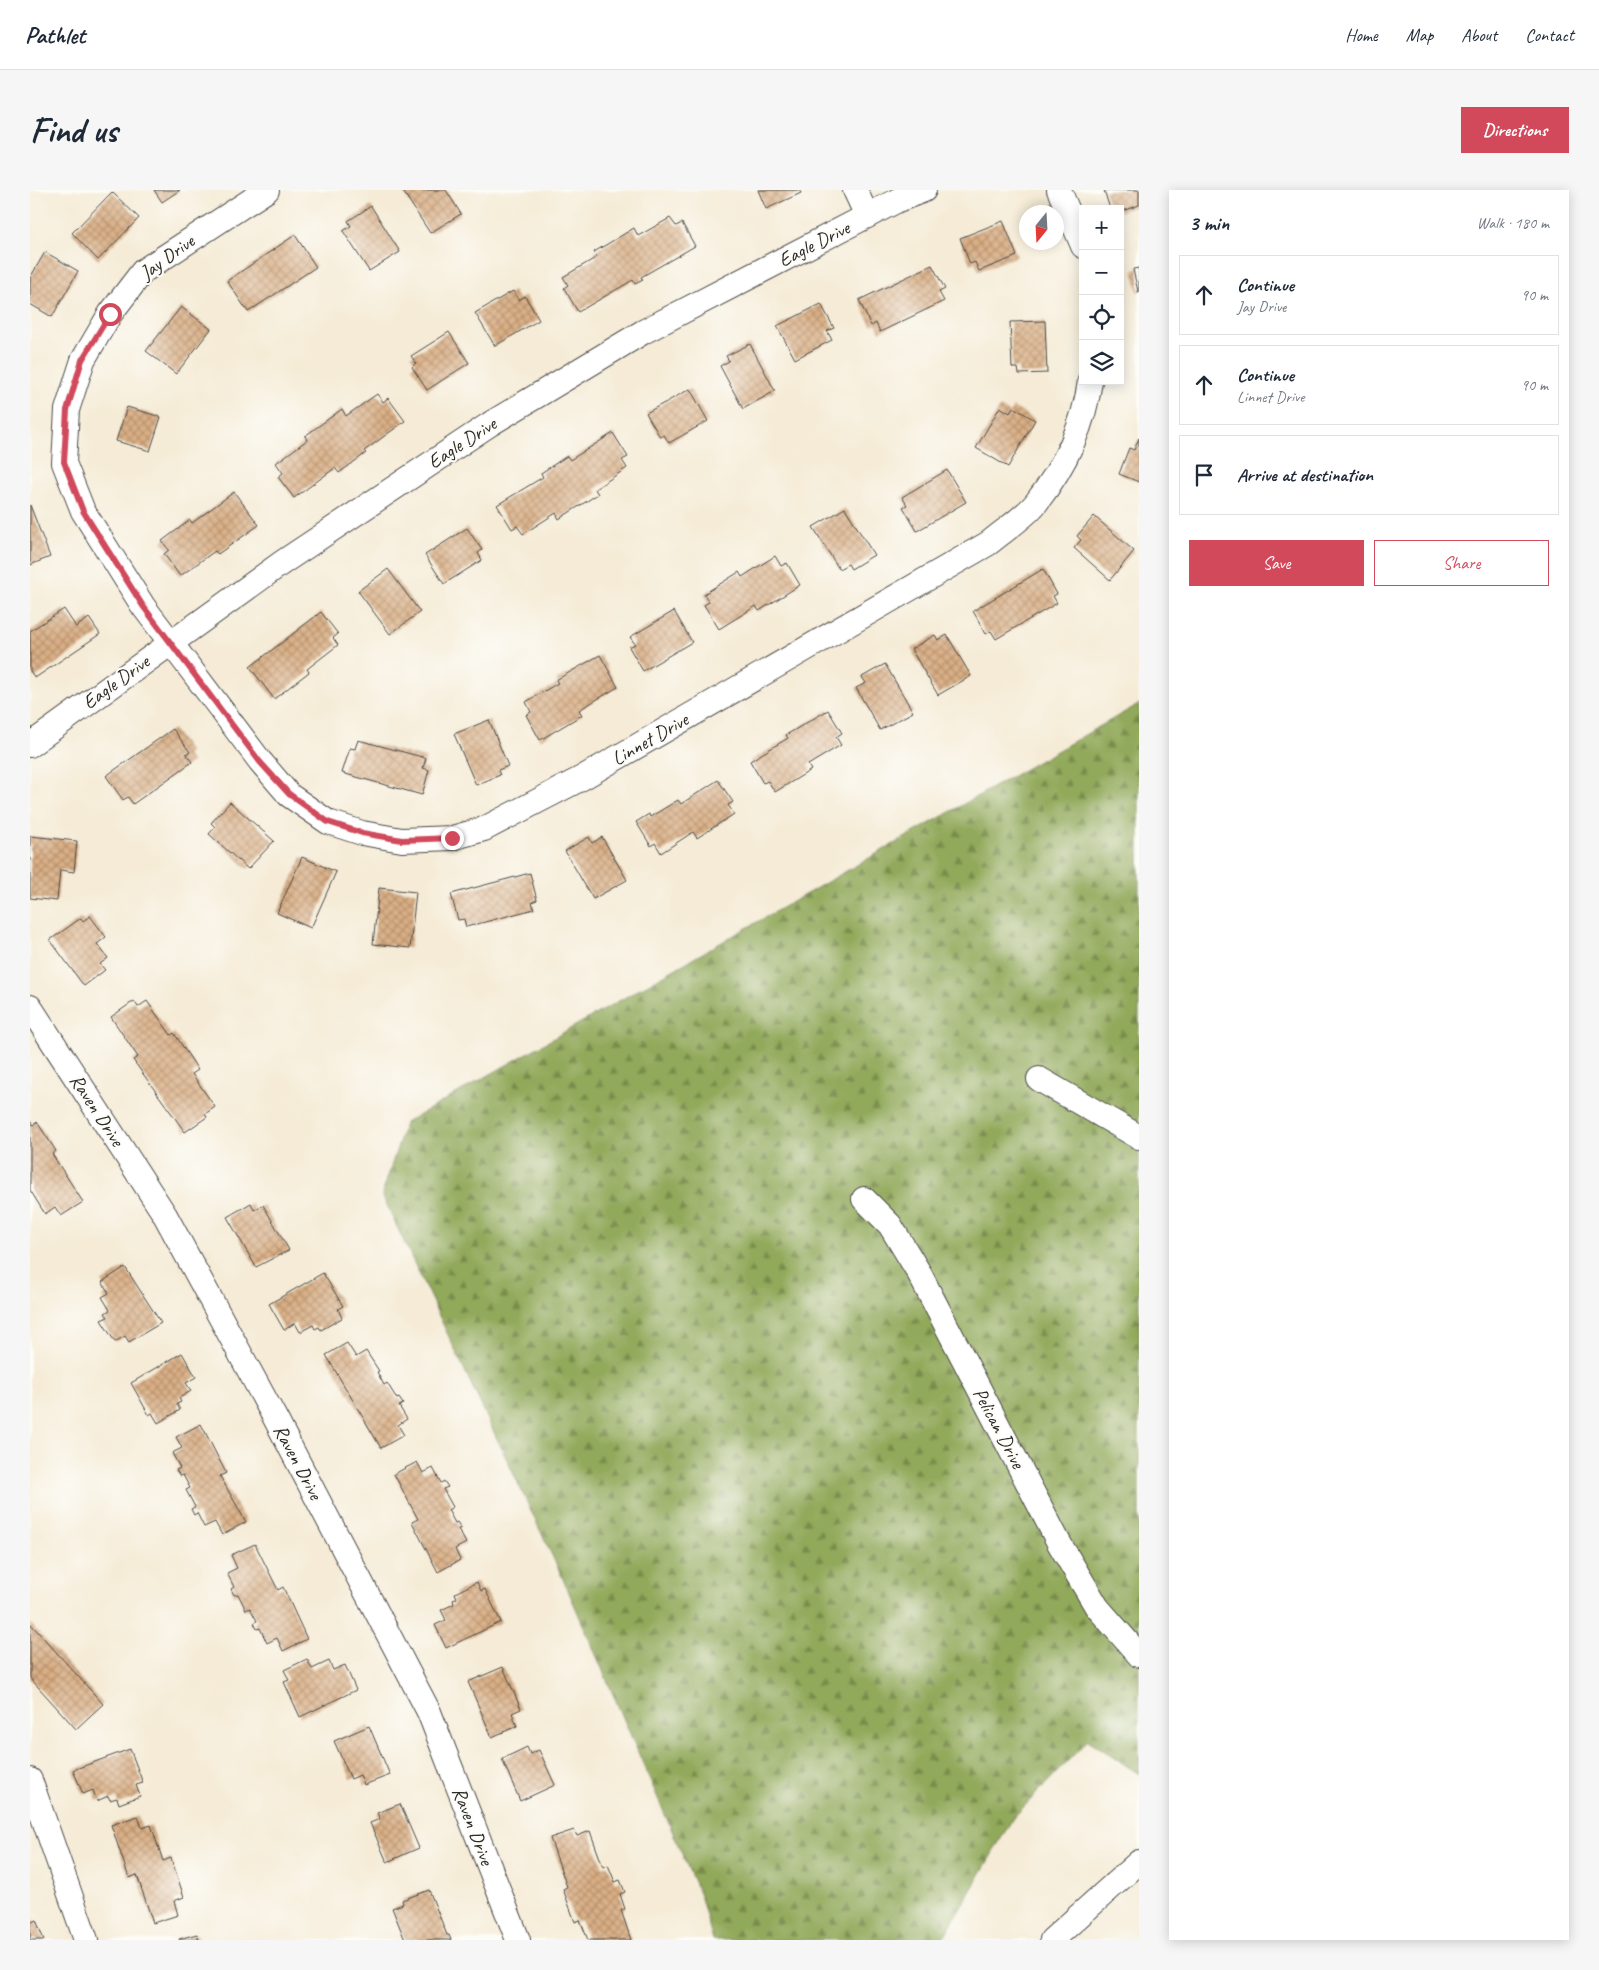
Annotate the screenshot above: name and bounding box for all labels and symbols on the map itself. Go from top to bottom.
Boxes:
north arrow [1019,205,1064,250]
street label: Eagle Drive [774,215,855,273]
street label: Jay Drive [134,228,200,286]
route start [99,303,122,326]
street label: Eagle Drive [423,411,502,474]
street label: Eagle Drive [78,648,156,715]
street label: Linnet Drive [607,706,694,771]
route end [441,827,464,850]
street label: Raven Drive [64,1069,130,1152]
street label: Pelican Drive [967,1383,1031,1474]
street label: Raven Drive [268,1420,329,1505]
street label: Raven Drive [447,1783,500,1870]

